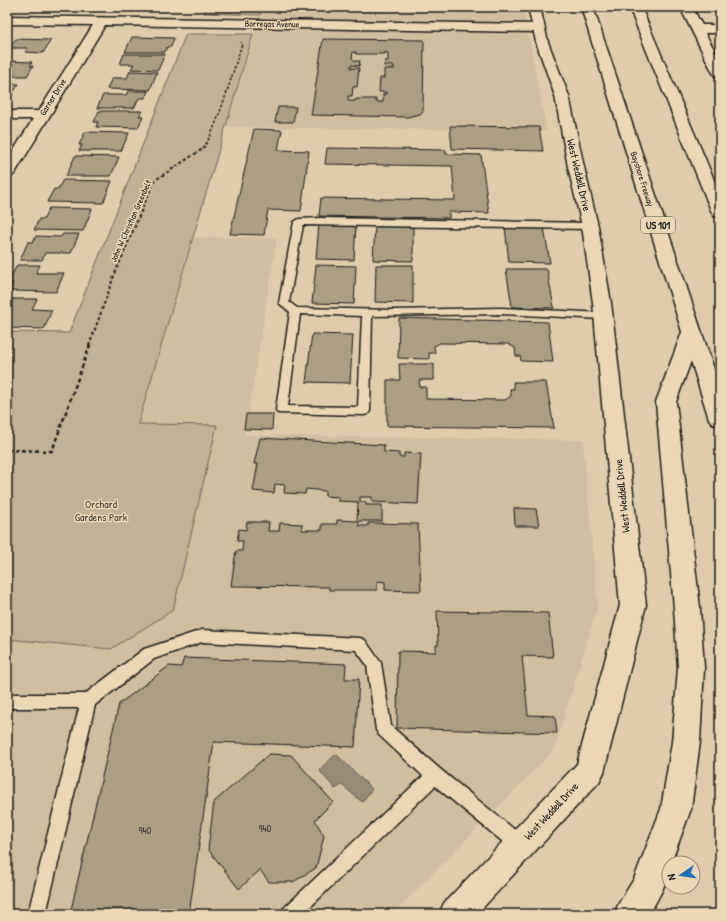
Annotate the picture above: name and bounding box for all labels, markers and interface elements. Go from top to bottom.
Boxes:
street label: Borregas Avenue [245,18,300,30]
street label: Garner Drive [37,76,69,118]
street label: West Weddell Drive [564,137,594,213]
street label: Bayshore Freeway [627,150,657,208]
street label: John W Christian Greenbelt [107,177,155,264]
road number: US 101 [641,217,675,233]
street label: West Weddell Drive [611,458,633,533]
park label: Orchard Gardens Park [75,497,128,524]
street label: West Weddell Drive [521,779,582,843]
house number: 940 [258,821,272,835]
house number: 940 [138,823,152,837]
north arrow [661,855,701,895]
text: N [664,873,679,882]

